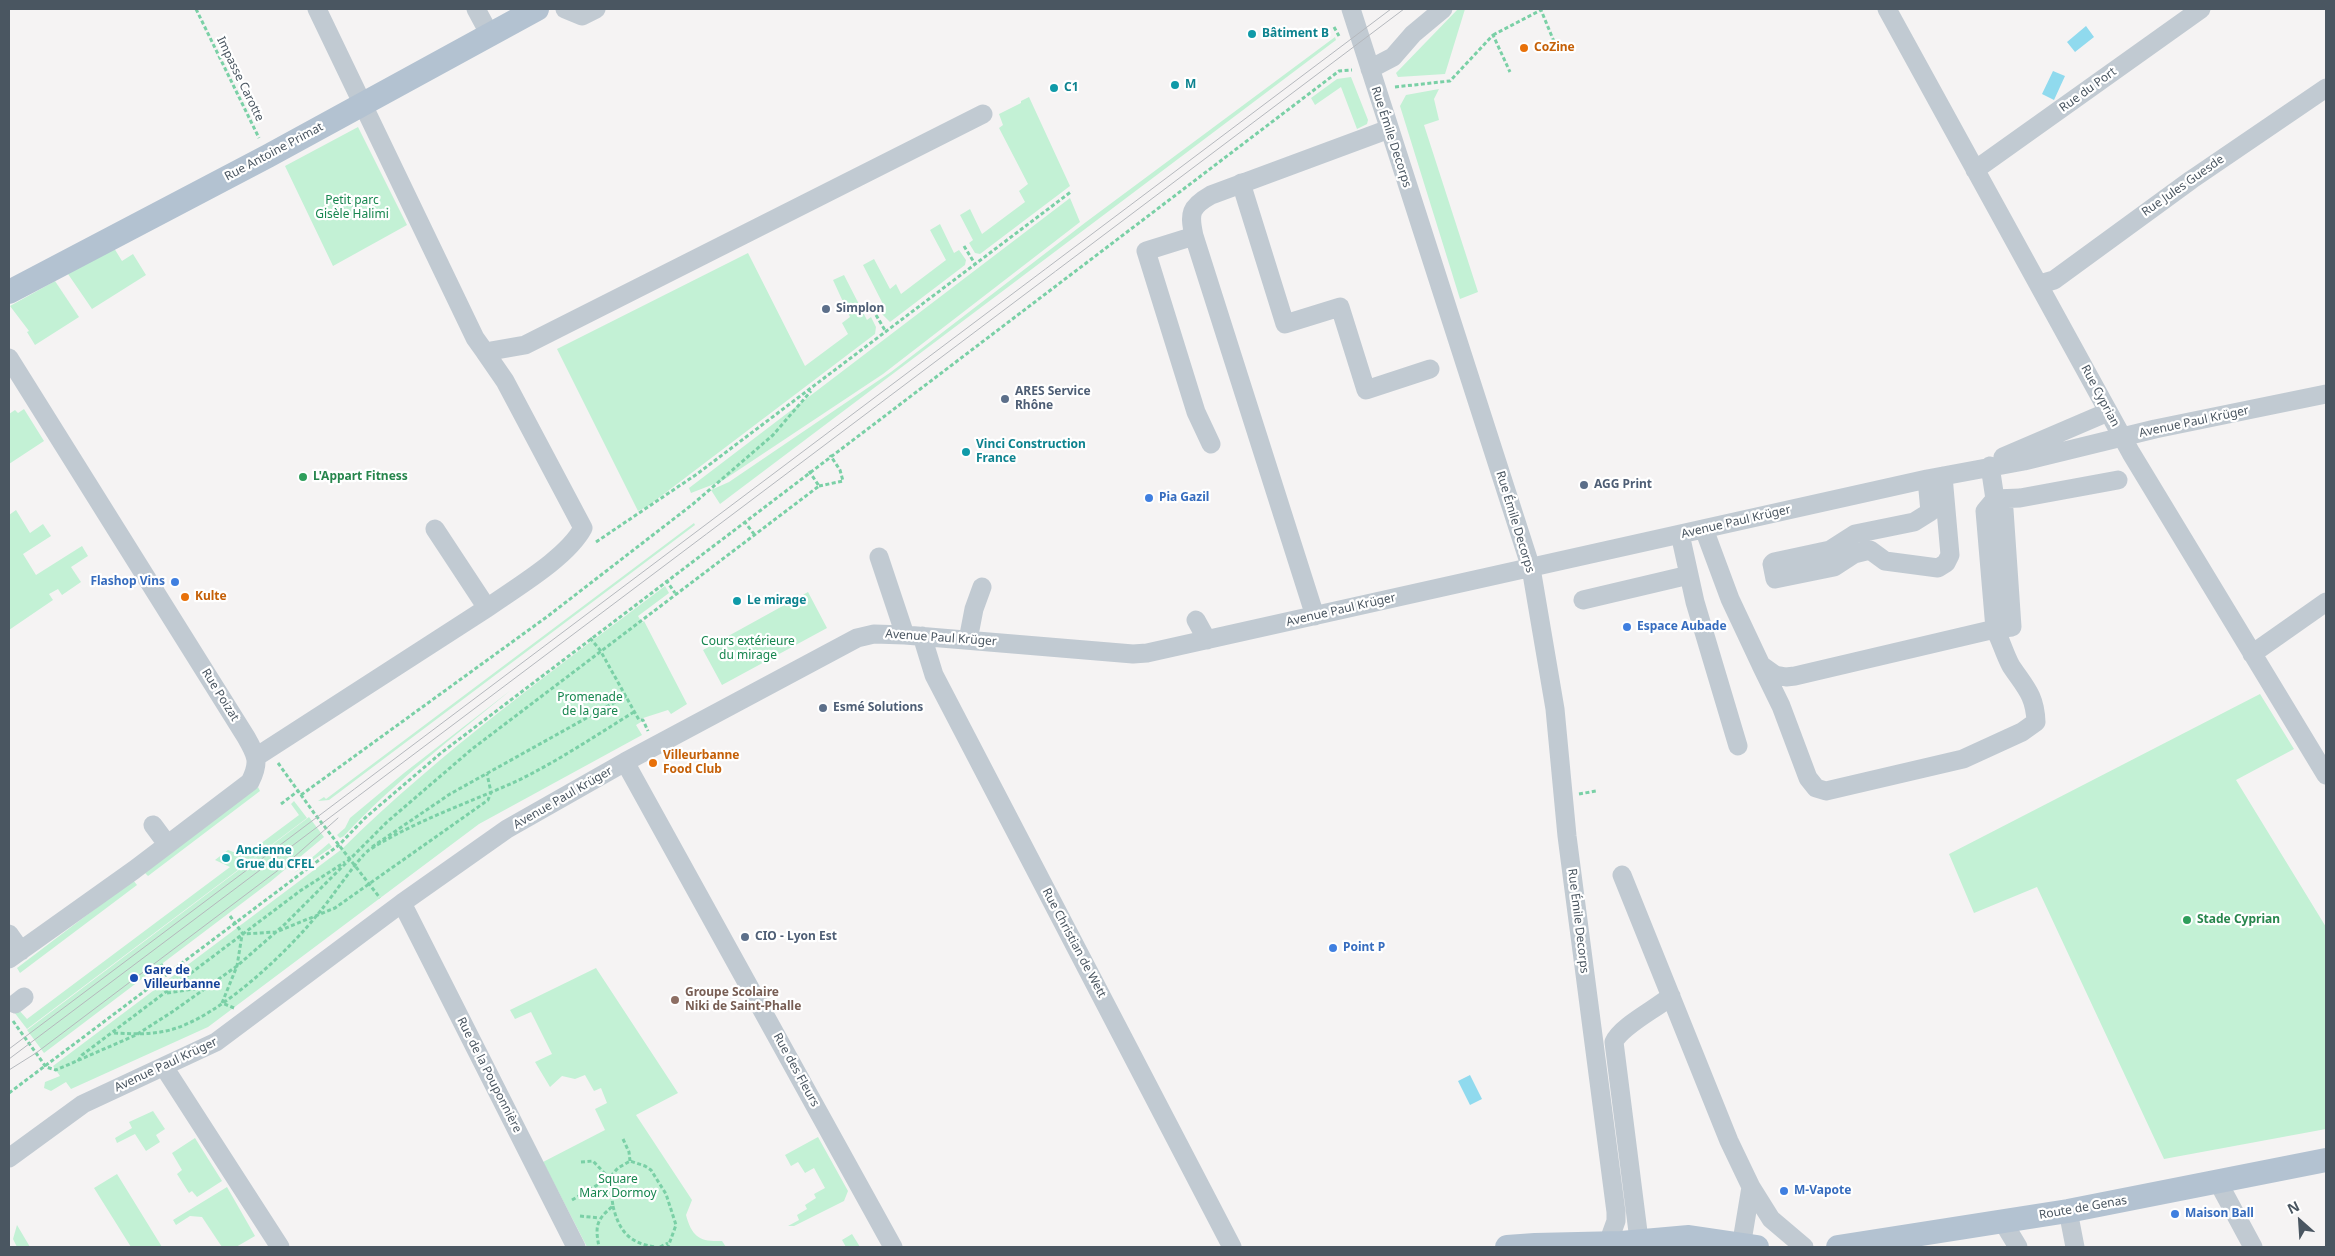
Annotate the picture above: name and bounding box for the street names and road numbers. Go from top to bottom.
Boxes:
street label: Impasse Carotte [213,34,267,124]
street label: Rue du Port [2057,65,2119,115]
street label: Rue Émile Decorps [1368,85,1414,189]
street label: Rue Antoine Primat [222,120,326,184]
street label: Rue Jules Guesde [2139,152,2227,220]
street label: Rue Cyprian [2078,363,2122,429]
street label: Avenue Paul Krüger [2138,403,2250,441]
street label: Rue Émile Decorps [1493,470,1537,574]
street label: Avenue Paul Krüger [1680,502,1792,542]
street label: Avenue Paul Krüger [1285,590,1397,630]
street label: Avenue Paul Krüger [885,627,997,649]
street label: Rue Poizat [198,666,242,724]
street label: Avenue Paul Krüger [511,764,615,832]
street label: Rue Émile Decorps [1564,868,1592,974]
street label: Rue Christian de Wett [1039,886,1109,1000]
street label: Rue de la Pouponnière [454,1015,524,1135]
street label: Rue des Fleurs [770,1031,822,1109]
street label: Avenue Paul Krüger [112,1035,220,1095]
street label: Route de Genas [2038,1193,2128,1223]

